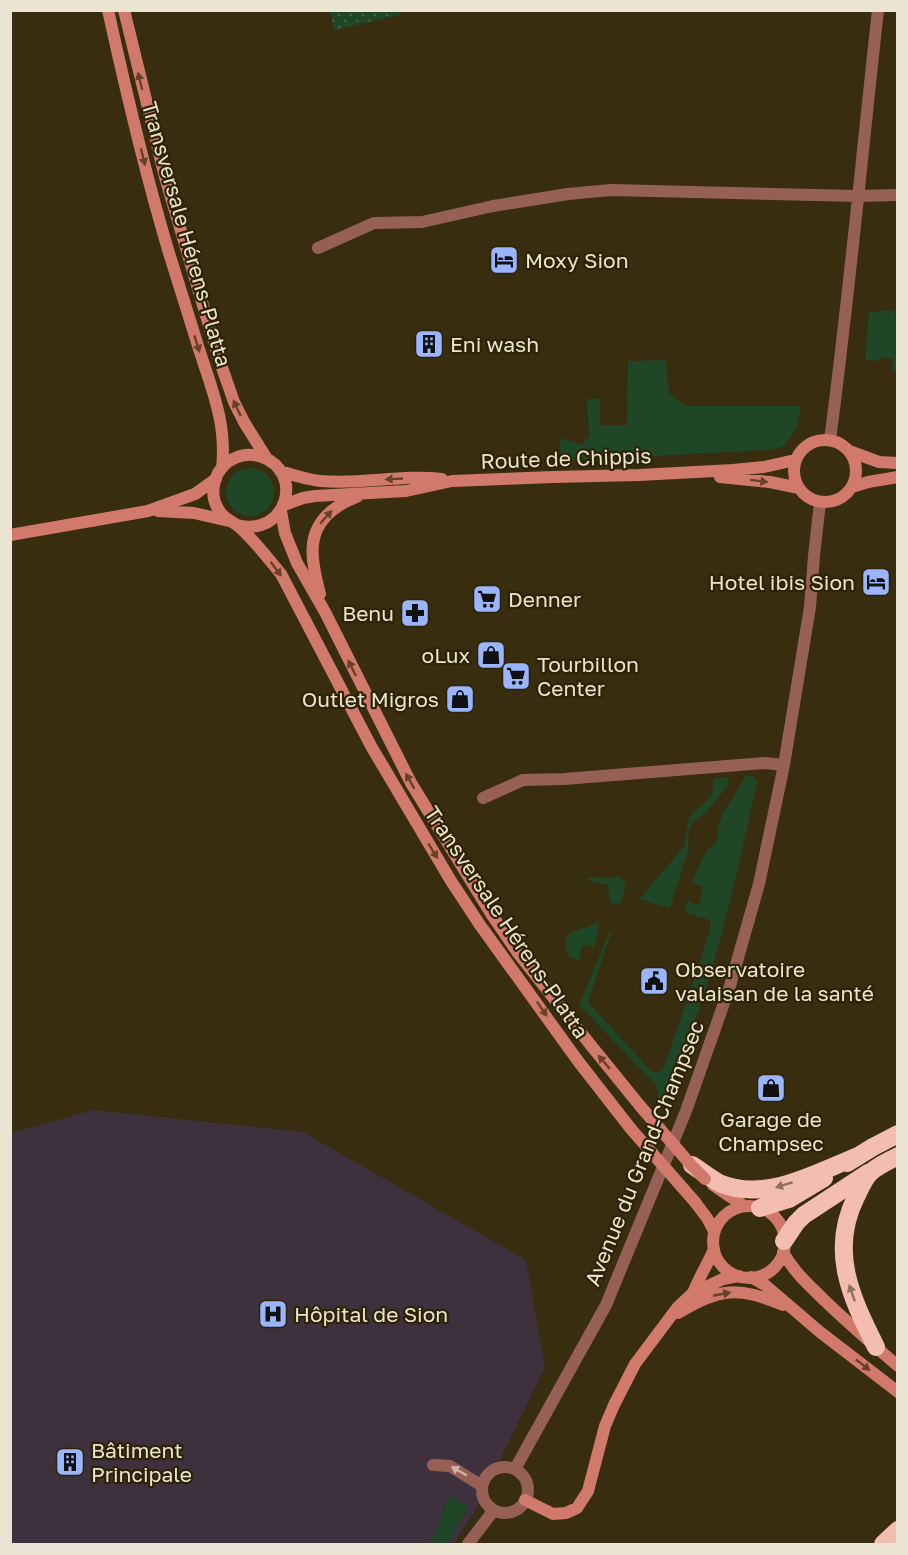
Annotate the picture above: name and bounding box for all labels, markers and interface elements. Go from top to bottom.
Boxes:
one-way arrow [135,71,145,90]
street label: Transversale Hérens-Platta [137,98,237,370]
one-way arrow [138,148,148,166]
hotel icon: Moxy Sion [488,244,520,276]
place label: Moxy Sion [525,247,629,273]
building icon: Eni wash [413,328,445,360]
place label: Eni wash [450,331,539,357]
one-way arrow [193,335,203,353]
one-way arrow [233,400,242,417]
street label: Route de Chippis [480,442,652,474]
one-way arrow [384,475,403,484]
one-way arrow [750,476,769,486]
one-way arrow [319,510,333,525]
one-way arrow [270,561,282,577]
hotel icon: Hotel ibis Sion [860,566,892,598]
place label: Hotel ibis Sion [709,569,855,595]
supermarket icon: Denner [471,583,503,615]
place label: Denner [508,586,581,612]
pharmacy icon: Benu [399,597,431,629]
place label: Benu [342,600,394,626]
shop icon: oLux [475,639,507,671]
place label: oLux [422,642,470,668]
place label: Tourbillon Center [537,651,639,701]
one-way arrow [347,659,357,676]
supermarket icon: Tourbillon Center [500,660,532,692]
shop icon: Outlet Migros [444,683,476,715]
place label: Outlet Migros [302,686,439,712]
one-way arrow [405,772,415,789]
street label: Transversale Hérens-Platta [419,801,595,1043]
one-way arrow [427,843,438,859]
place label: Observatoire valaisan de la santé [675,956,874,1006]
public building icon: Observatoire valaisan de la santé [638,965,670,997]
one-way arrow [536,1001,548,1017]
street label: Avenue du Grand-Champsec [579,1016,709,1290]
one-way arrow [598,1054,611,1069]
shop icon: Garage de Champsec [755,1072,787,1104]
place label: Garage de Champsec [718,1106,824,1156]
one-way arrow [775,1181,793,1190]
one-way arrow [846,1284,856,1302]
one-way arrow [713,1289,732,1298]
hospital icon: Hôpital de Sion [257,1298,289,1330]
place label: Hôpital de Sion [294,1301,448,1327]
one-way arrow [855,1359,871,1372]
place label: Bâtiment Principale [91,1437,192,1487]
building icon: Bâtiment Principale [54,1446,86,1478]
one-way arrow [450,1466,467,1476]

